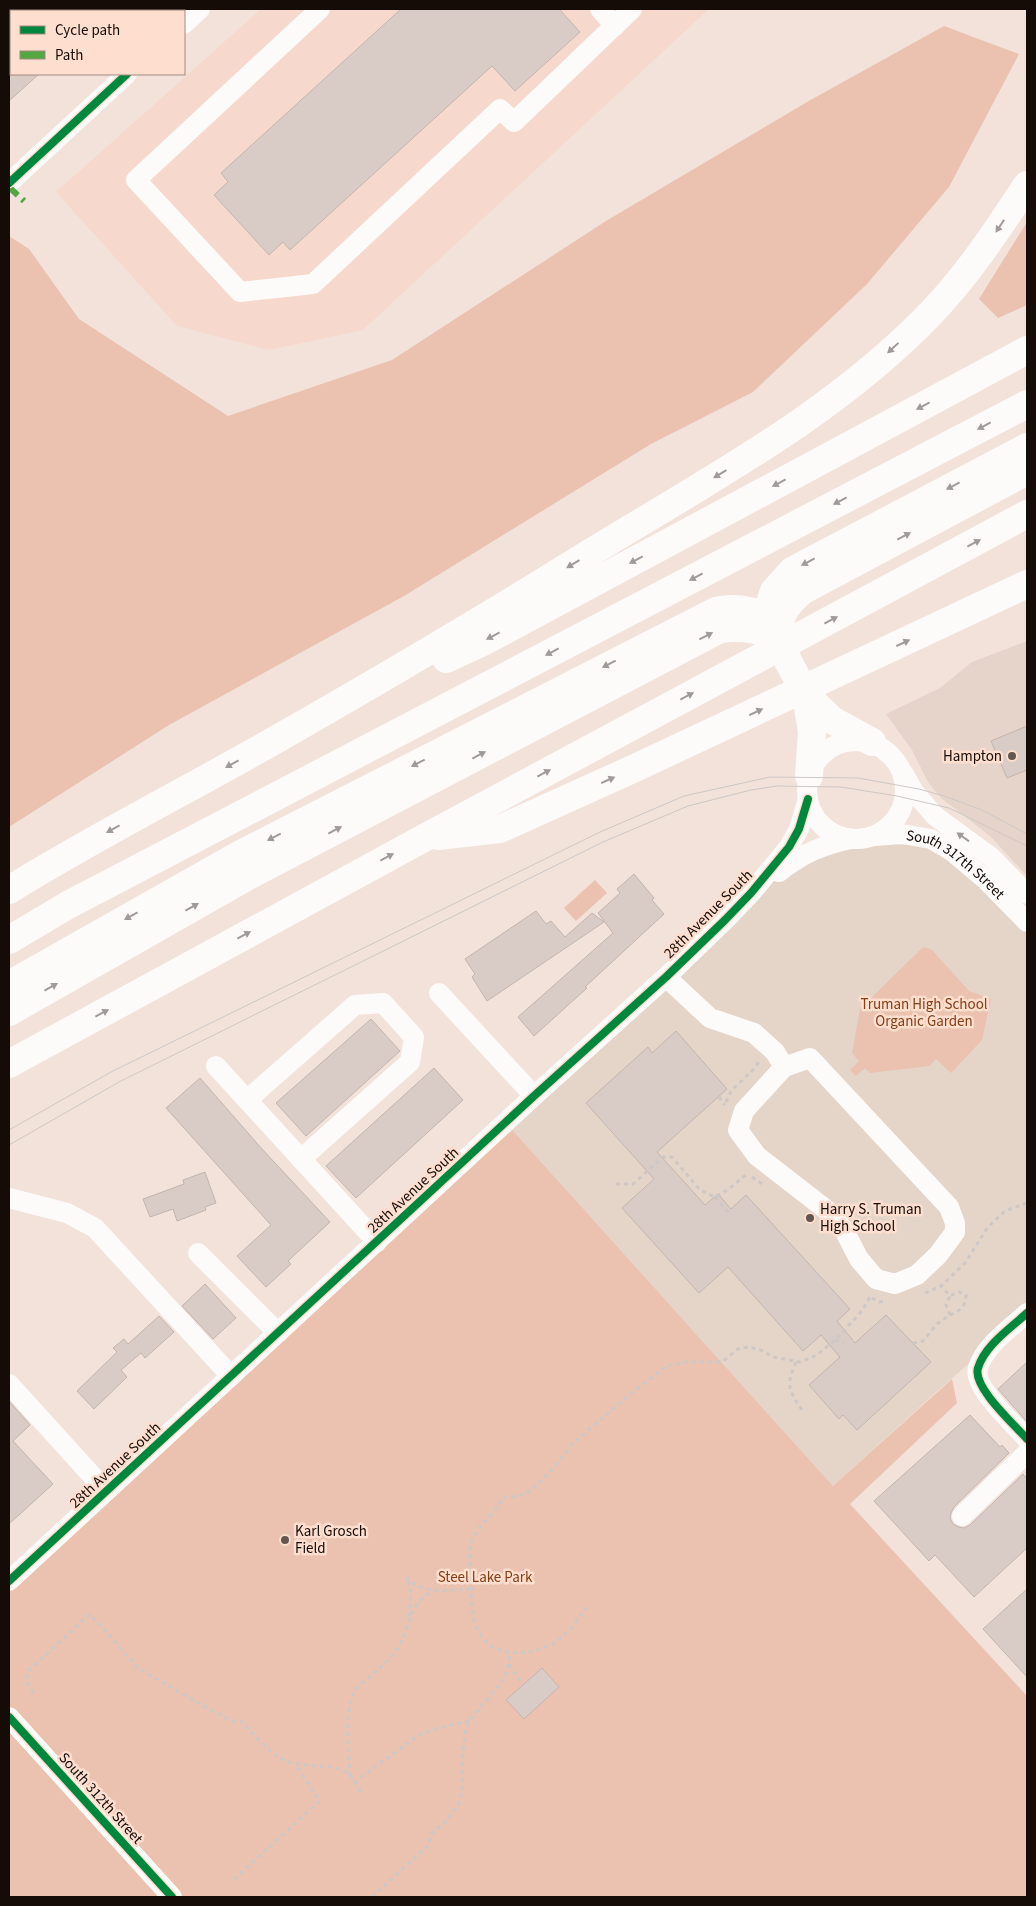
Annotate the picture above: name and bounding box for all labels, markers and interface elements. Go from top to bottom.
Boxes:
legend [10,10,185,75]
text: Cycle path [55,20,120,41]
text: Path [55,45,83,66]
one-way arrow [995,219,1005,233]
one-way arrow [888,342,900,354]
one-way arrow [915,402,930,410]
one-way arrow [977,422,991,430]
one-way arrow [714,470,727,479]
one-way arrow [772,479,787,487]
one-way arrow [946,482,960,490]
one-way arrow [833,497,847,506]
one-way arrow [896,532,911,540]
one-way arrow [966,539,981,547]
one-way arrow [630,555,643,564]
one-way arrow [801,558,814,567]
one-way arrow [566,559,580,569]
one-way arrow [689,573,703,581]
one-way arrow [824,615,837,624]
one-way arrow [486,632,500,641]
one-way arrow [699,632,713,640]
one-way arrow [896,638,910,646]
one-way arrow [545,648,559,656]
one-way arrow [602,660,616,668]
one-way arrow [681,692,694,701]
one-way arrow [749,707,763,715]
place label: Hampton [943,746,1002,767]
marker: Hampton [1006,750,1018,762]
one-way arrow [472,751,486,759]
one-way arrow [225,759,238,768]
one-way arrow [411,759,425,767]
one-way arrow [537,769,551,777]
one-way arrow [601,776,615,784]
one-way arrow [105,825,120,833]
street label: South 317th Street [905,825,1009,904]
one-way arrow [328,826,343,834]
one-way arrow [956,832,970,842]
one-way arrow [266,833,281,841]
one-way arrow [381,853,394,862]
street label: 28th Avenue South [659,865,757,963]
one-way arrow [186,903,199,912]
one-way arrow [125,911,138,920]
one-way arrow [237,931,252,939]
one-way arrow [43,983,58,991]
park label: Truman High School Organic Garden [860,994,988,1032]
one-way arrow [95,1008,108,1017]
street label: 28th Avenue South [363,1142,464,1238]
place label: Harry S. Truman High School [820,1199,922,1237]
marker: Harry S. Truman High School [804,1212,816,1224]
street label: 28th Avenue South [65,1417,166,1513]
place label: Karl Grosch Field [295,1521,367,1559]
marker: Karl Grosch Field [279,1534,291,1546]
park label: Steel Lake Park [438,1567,533,1588]
street label: South 312th Street [54,1748,147,1849]

